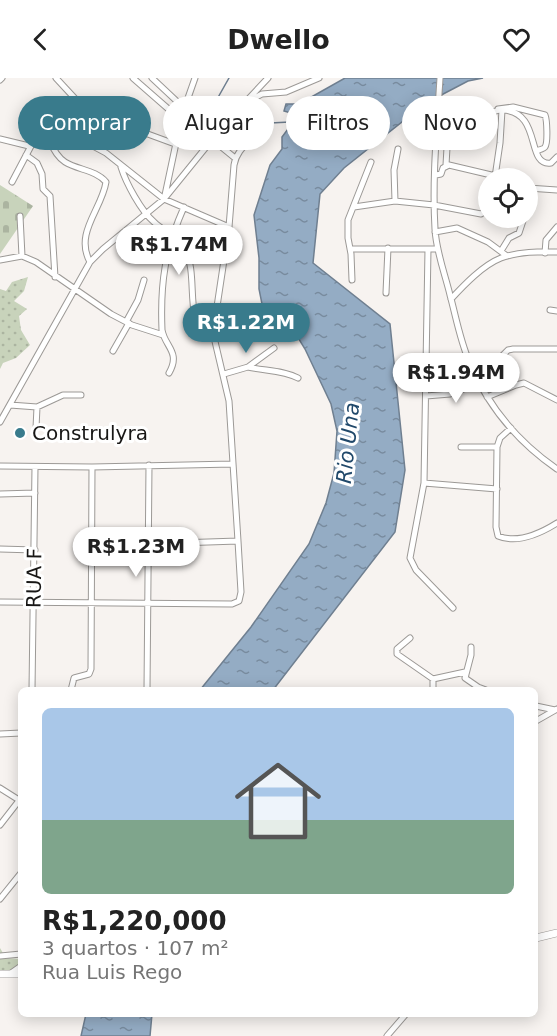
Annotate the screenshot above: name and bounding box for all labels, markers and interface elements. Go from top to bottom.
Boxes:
icon: back [24,23,57,56]
icon: heart [500,23,533,56]
text: Dwello [227,24,330,55]
chip: Comprar [18,96,151,150]
chip: Alugar [163,96,274,150]
chip: Filtros [286,96,390,150]
chip: Novo [402,96,498,150]
map controls [478,168,538,228]
button: locate [478,168,538,228]
pin: R$1.74M [124,225,234,276]
text: R$1.74M [130,232,228,256]
pin: R$1.22M [191,303,301,354]
text: R$1.22M [197,310,295,334]
pin: R$1.94M [401,353,511,404]
text: R$1.94M [407,360,505,384]
water label: Rio Una [332,401,364,485]
place label: Construlyra [32,421,148,445]
marker: Construlyra [13,426,27,440]
pin: R$1.23M [81,527,191,578]
text: R$1.23M [87,534,185,558]
street label: RUA F [21,548,47,608]
icon: home [224,747,332,855]
text: R$1,220,000 [42,906,227,936]
text: 3 quartos · 107 m² [42,936,229,960]
text: Rua Luis Rego [42,960,182,984]

